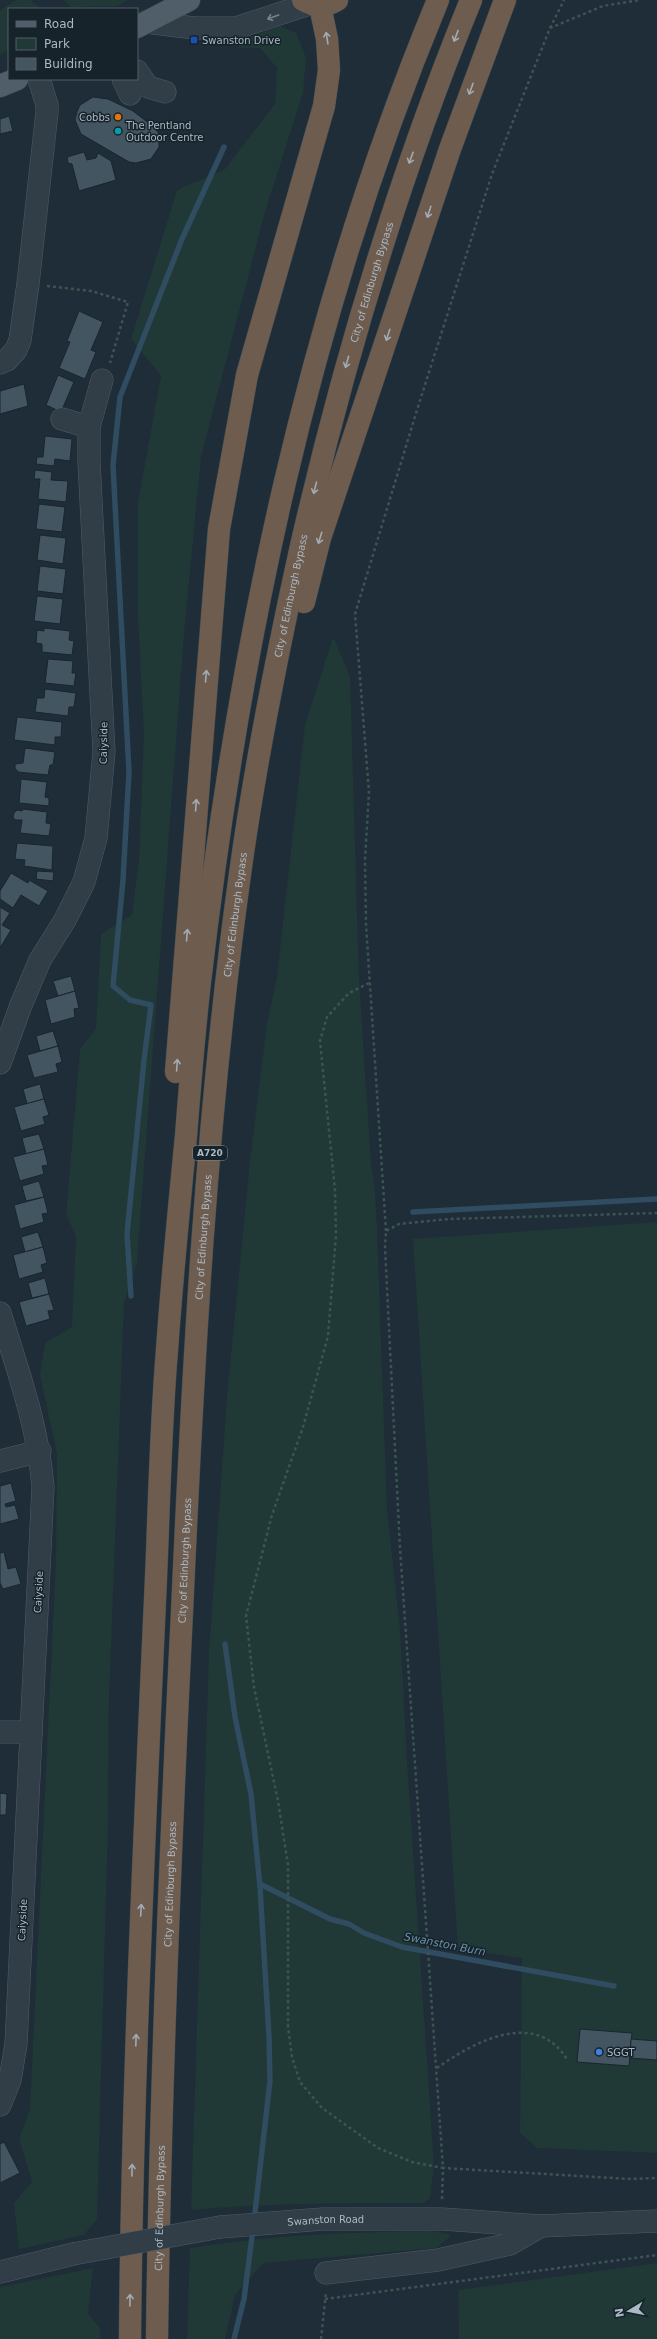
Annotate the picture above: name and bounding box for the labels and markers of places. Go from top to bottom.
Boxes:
marker: Swanston Drive [189,35,199,45]
place label: Swanston Drive [202,35,280,46]
place label: Cobbs [79,112,110,123]
marker: Cobbs [113,112,123,122]
place label: The Pentland Outdoor Centre [125,120,203,143]
marker: The Pentland Outdoor Centre [113,126,123,136]
marker: SGGT [594,2047,604,2057]
place label: SGGT [607,2047,635,2058]

